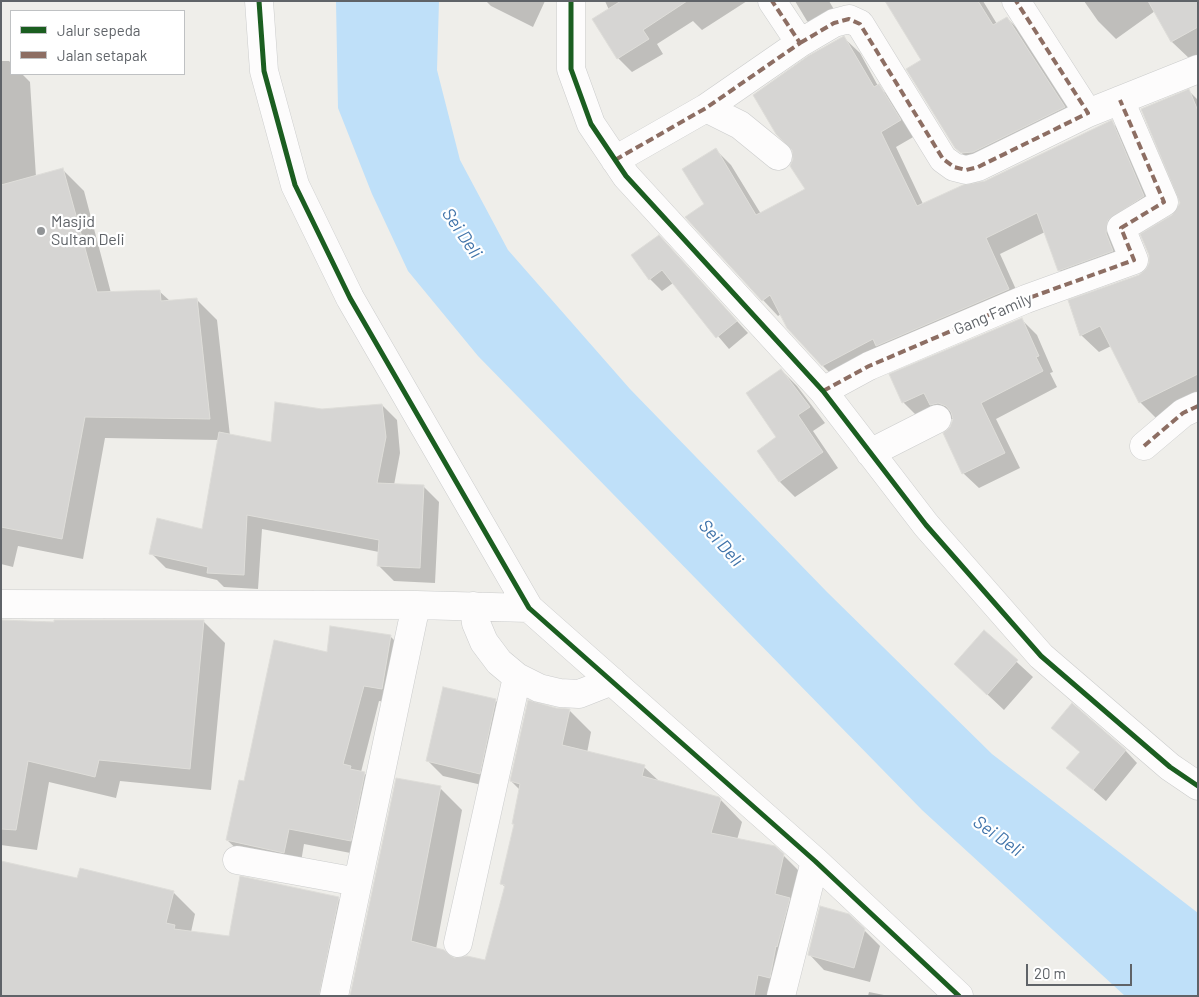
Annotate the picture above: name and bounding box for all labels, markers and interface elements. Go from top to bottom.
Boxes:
legend [10,10,185,75]
text: Jalur sepeda [57,21,141,39]
text: Jalan setapak [57,46,147,64]
water label: Sei Deli [437,204,487,262]
place label: Masjid Sultan Deli [51,212,125,250]
marker: Masjid Sultan Deli [35,225,47,237]
street label: Gang Family [951,289,1035,339]
water label: Sei Deli [694,515,748,571]
water label: Sei Deli [969,811,1027,861]
scale bar [1029,954,1135,986]
text: 20 m [1034,964,1066,982]

